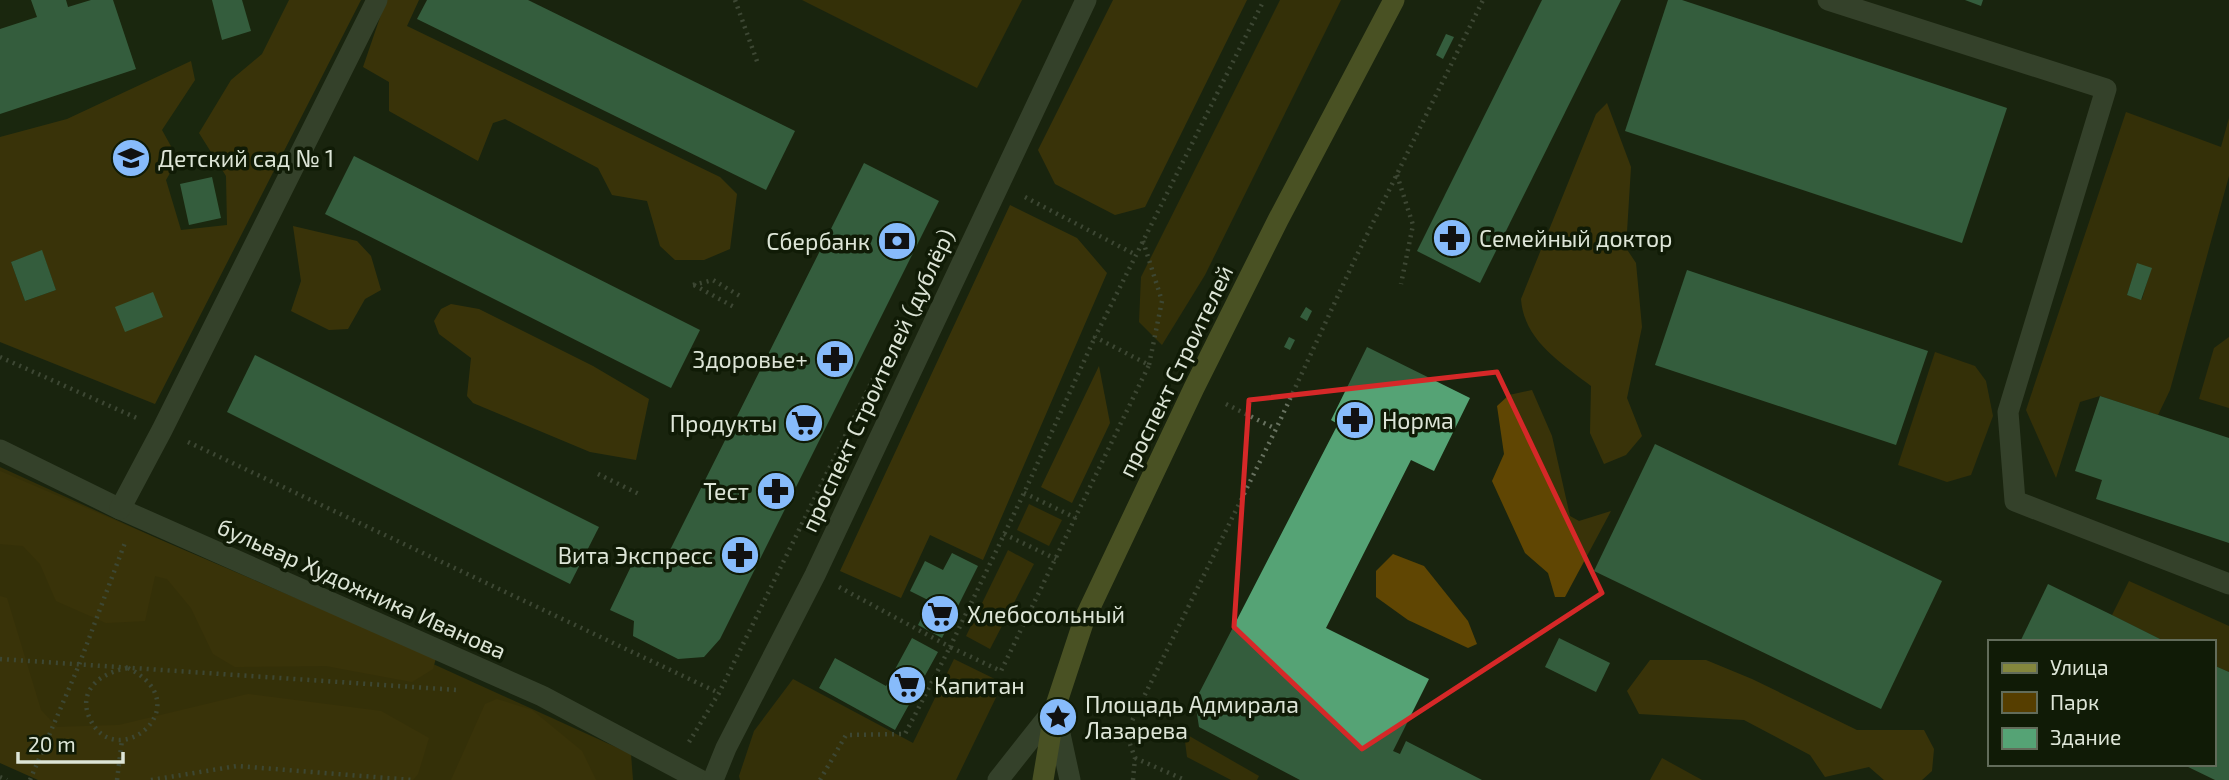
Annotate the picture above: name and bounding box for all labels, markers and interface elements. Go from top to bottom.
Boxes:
school or university icon: Детский сад № 1 [110,137,152,179]
place label: Детский сад № 1 [158,144,334,172]
pharmacy icon: Семейный доктор [1431,217,1473,259]
bank icon: Сбербанк [876,220,918,262]
street label: проспект Строителей (дублёр) [794,224,961,536]
place label: Семейный доктор [1479,224,1673,252]
place label: Сбербанк [766,227,870,255]
street label: проспект Строителей [1112,260,1238,482]
pharmacy icon: Здоровье+ [814,338,856,380]
place label: Здоровье+ [693,345,808,373]
pharmacy icon: Норма [1334,399,1376,441]
supermarket icon: Продукты [783,402,825,444]
place label: Норма [1382,406,1454,434]
place label: Продукты [670,409,777,438]
pharmacy icon: Тест [755,470,797,512]
place label: Тест [703,477,749,505]
street label: бульвар Художника Иванова [213,512,511,665]
pharmacy icon: Вита Экспресс [719,534,761,576]
place label: Вита Экспресс [558,541,713,569]
supermarket icon: Хлебосольный [919,593,961,635]
place label: Хлебосольный [967,600,1125,628]
legend [1988,640,2215,766]
text: Улица [2050,654,2109,679]
supermarket icon: Капитан [886,664,928,706]
place label: Капитан [934,671,1025,699]
text: Парк [2050,689,2099,714]
place label: Площадь Адмирала Лазарева [1085,690,1299,744]
place icon: Площадь Адмирала Лазарева [1037,696,1079,738]
scale bar [18,720,122,764]
text: Здание [2050,724,2121,749]
text: 20 m [28,731,76,756]

